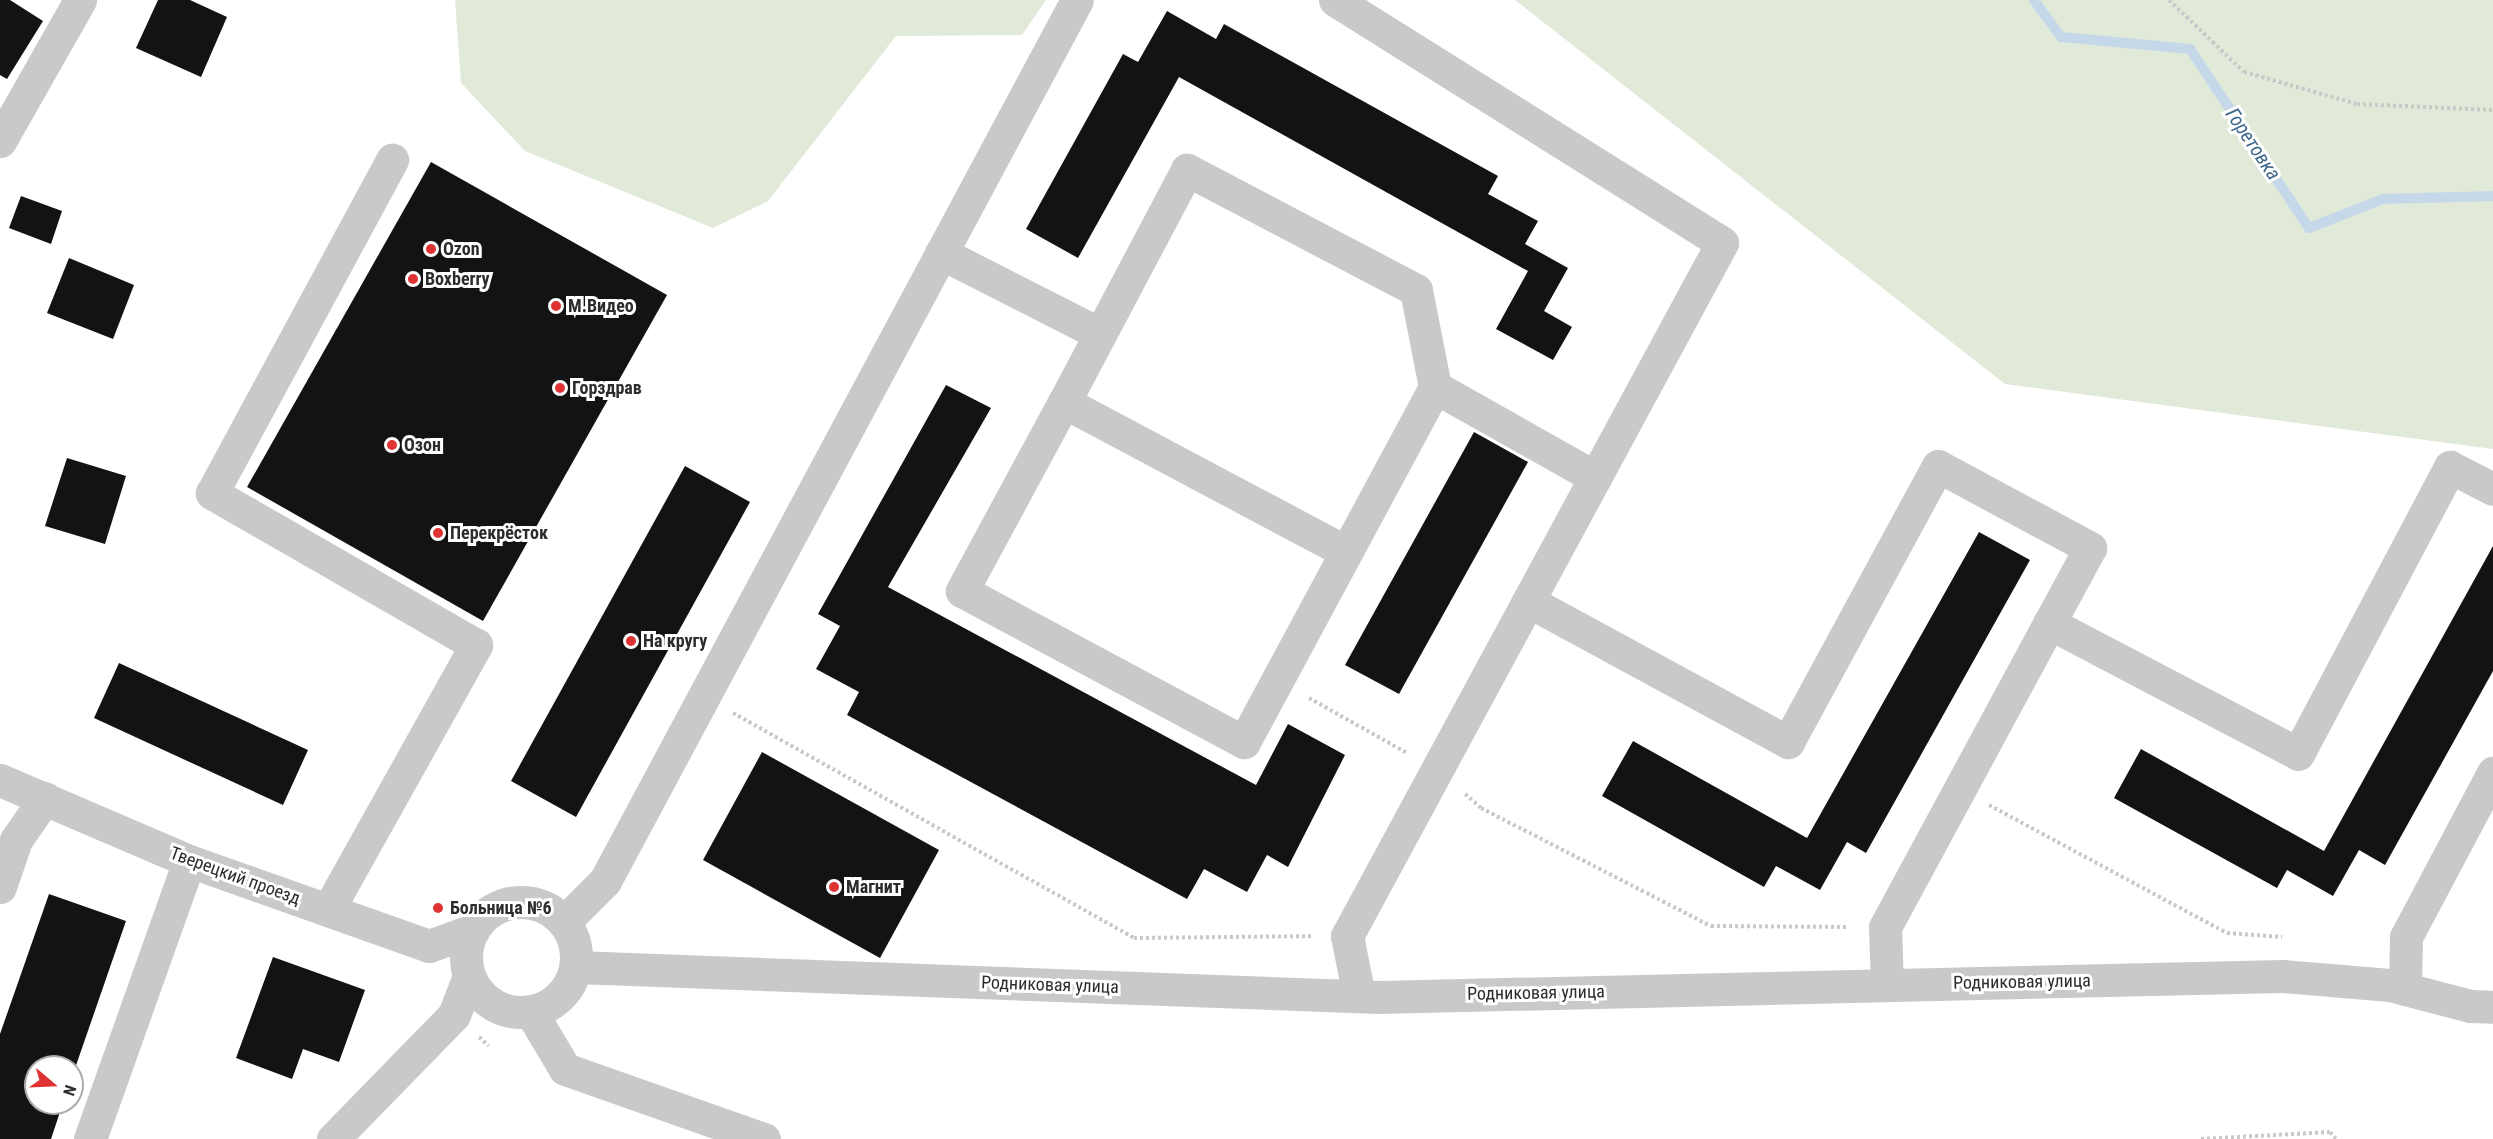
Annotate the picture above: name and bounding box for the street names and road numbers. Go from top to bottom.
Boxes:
street label: Тверецкий проезд [167,842,303,910]
street label: Родниковая улица [1953,970,2091,994]
street label: Родниковая улица [981,972,1119,998]
street label: Родниковая улица [1467,981,1605,1005]

